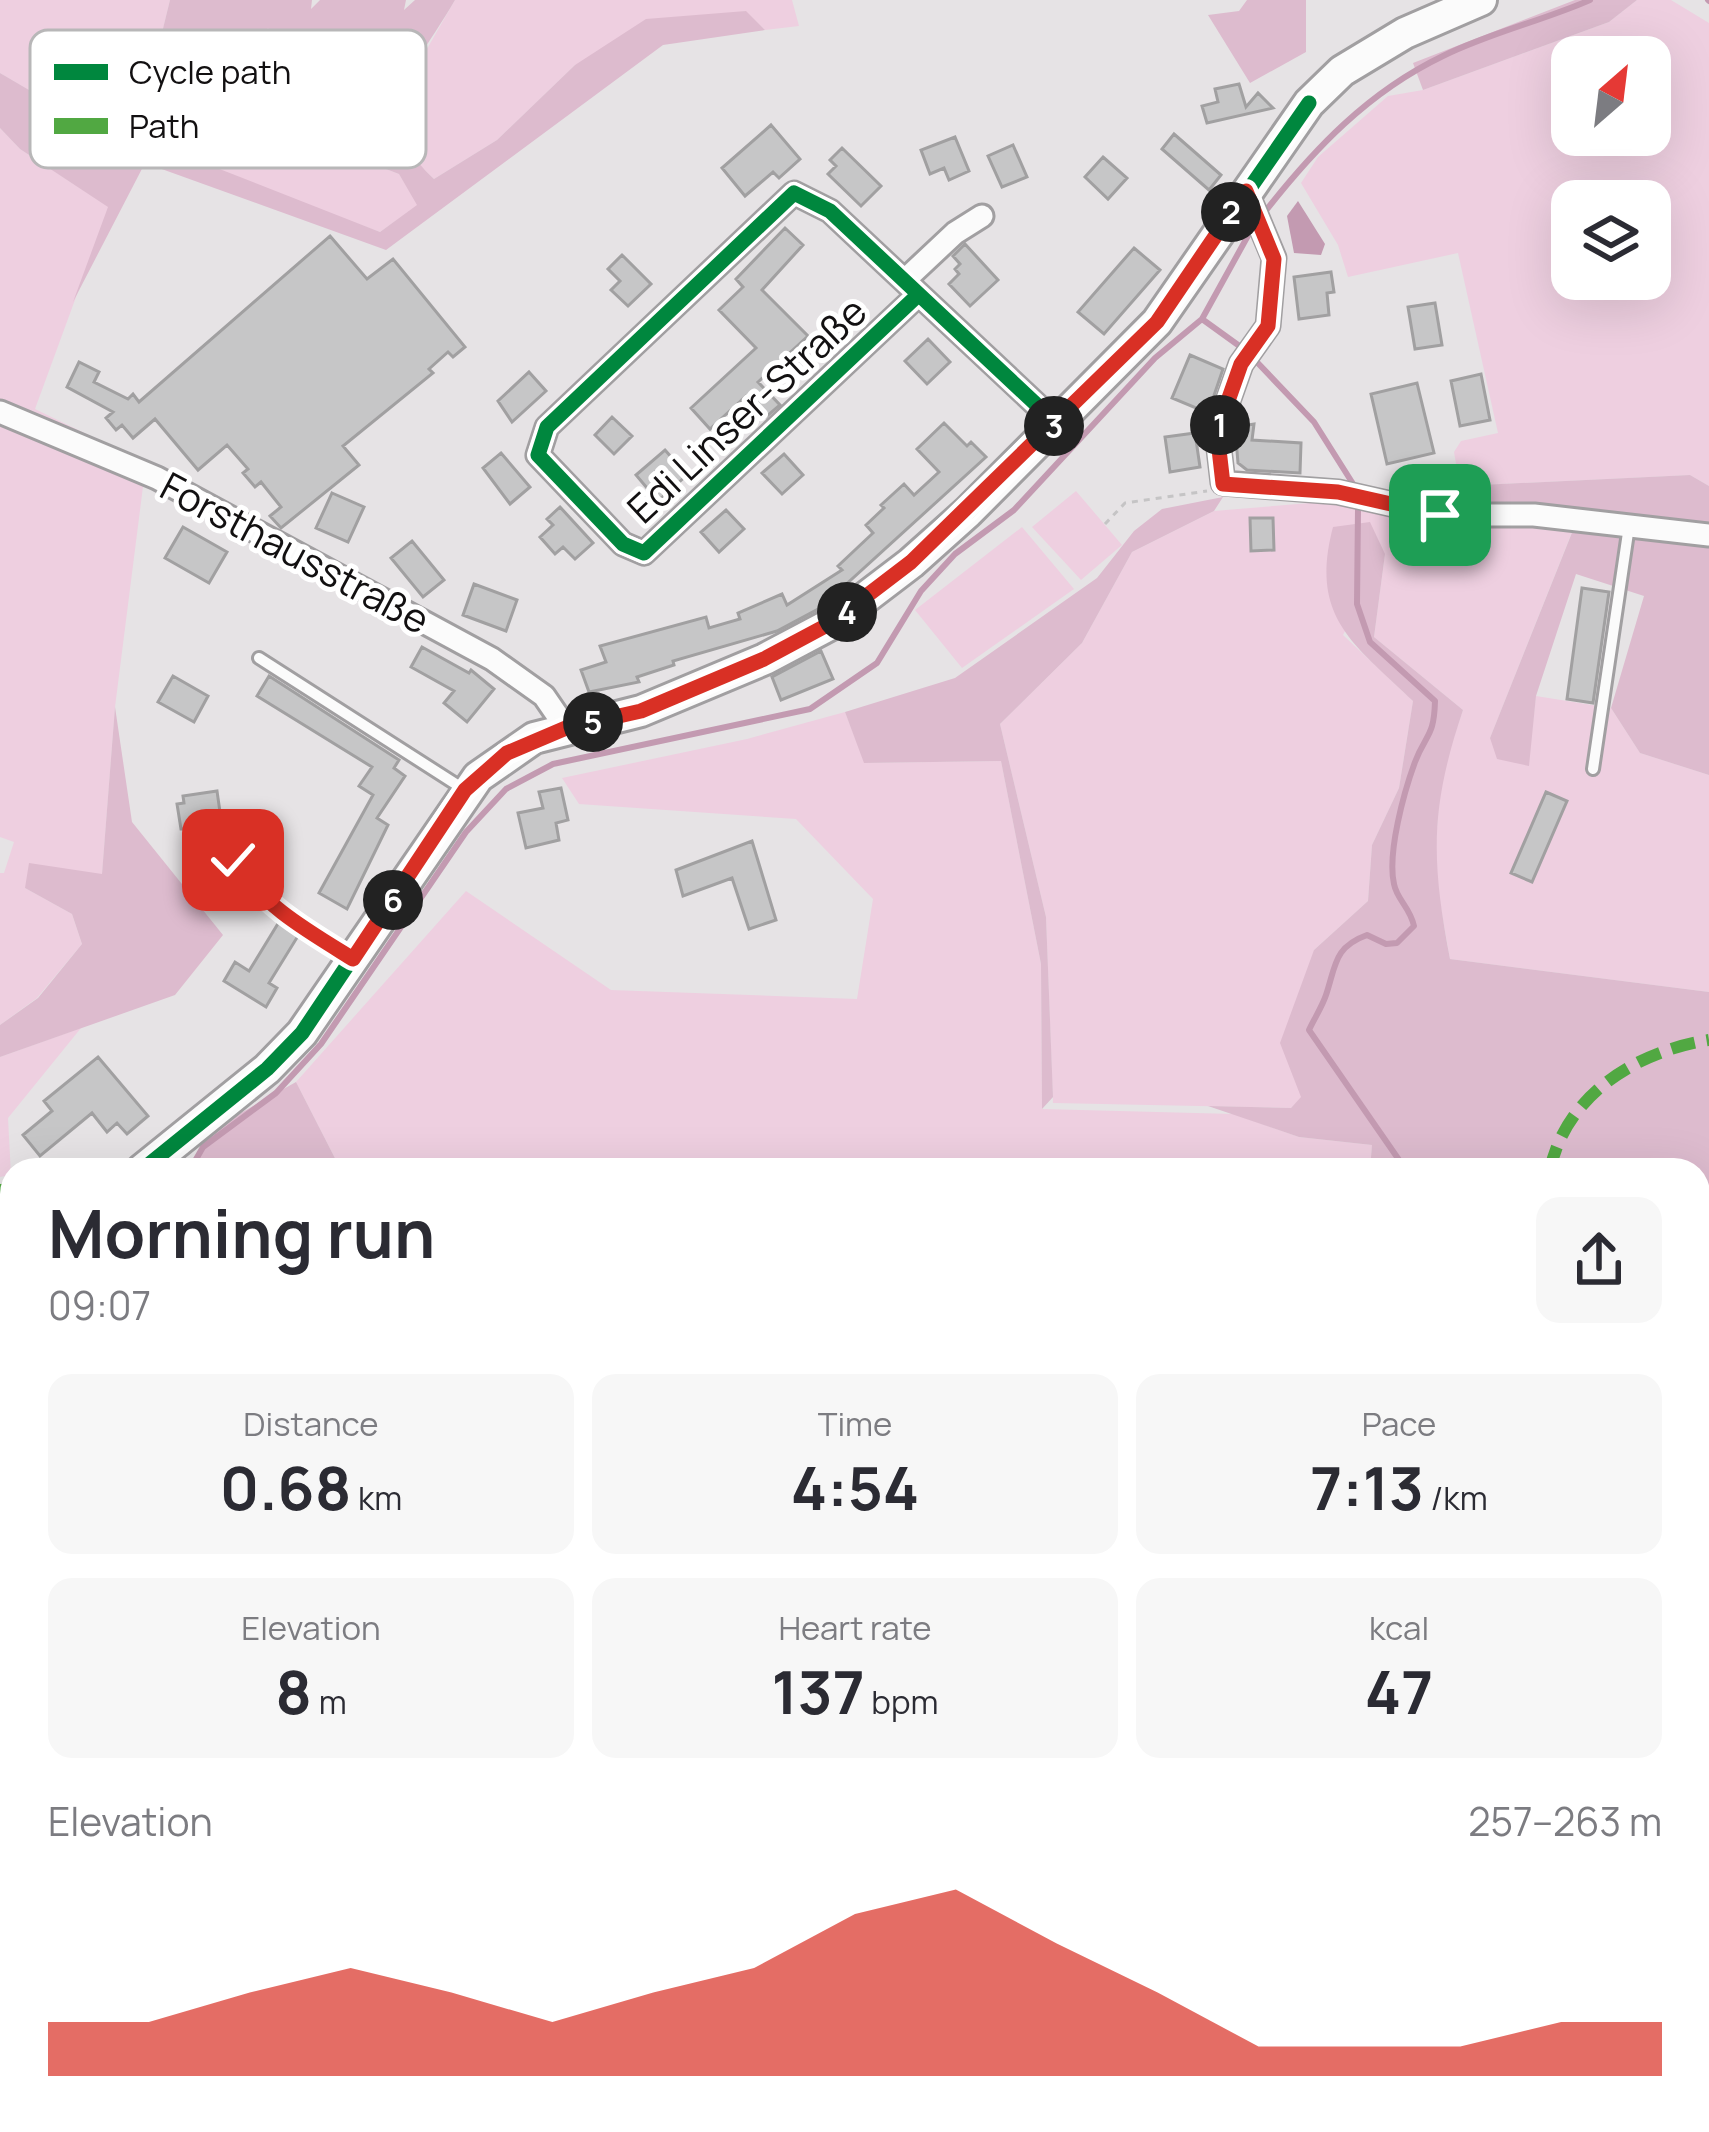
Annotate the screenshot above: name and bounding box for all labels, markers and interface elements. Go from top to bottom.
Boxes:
legend [30,30,426,168]
north arrow [1551,36,1671,156]
map controls [1551,36,1671,300]
text: Cycle path [129,49,291,94]
text: Path [129,103,199,148]
button: layers [1551,180,1671,300]
pin: 2 [1201,182,1261,242]
text: 2 [1221,189,1241,234]
street label: Edi Linser-Straße [615,284,878,534]
pin: 1 [1190,395,1250,455]
pin: 3 [1024,396,1084,456]
text: 1 [1213,402,1227,447]
text: 3 [1044,403,1064,448]
street label: Forsthausstraße [152,459,439,646]
pin [1389,464,1491,566]
icon: arrive [1407,482,1473,548]
pin: 4 [817,582,877,642]
text: 4 [837,589,857,634]
pin: 5 [563,692,623,752]
text: 5 [583,699,603,744]
pin [182,809,284,911]
icon: check [200,827,266,893]
pin: 6 [363,870,423,930]
text: 6 [383,877,403,922]
text: Morning run [48,1188,435,1278]
button: share [1536,1197,1662,1323]
text: 09:07 [48,1278,151,1332]
text: Distance [243,1401,379,1446]
text: Time [818,1401,892,1446]
text: Pace [1362,1401,1436,1446]
text: 0.68 [220,1446,351,1528]
text: 4:54 [791,1446,919,1528]
text: 7:13 [1310,1446,1424,1528]
text: km [351,1475,402,1520]
text: /km [1424,1475,1488,1520]
text: Elevation [241,1605,381,1650]
text: Heart rate [778,1605,932,1650]
text: kcal [1369,1605,1429,1650]
text: 8 [275,1650,312,1732]
text: 137 [772,1650,865,1732]
text: 47 [1365,1650,1433,1732]
text: m [312,1679,347,1724]
text: bpm [865,1679,938,1724]
text: Elevation [48,1794,213,1848]
text: 257–263 m [1468,1794,1662,1848]

